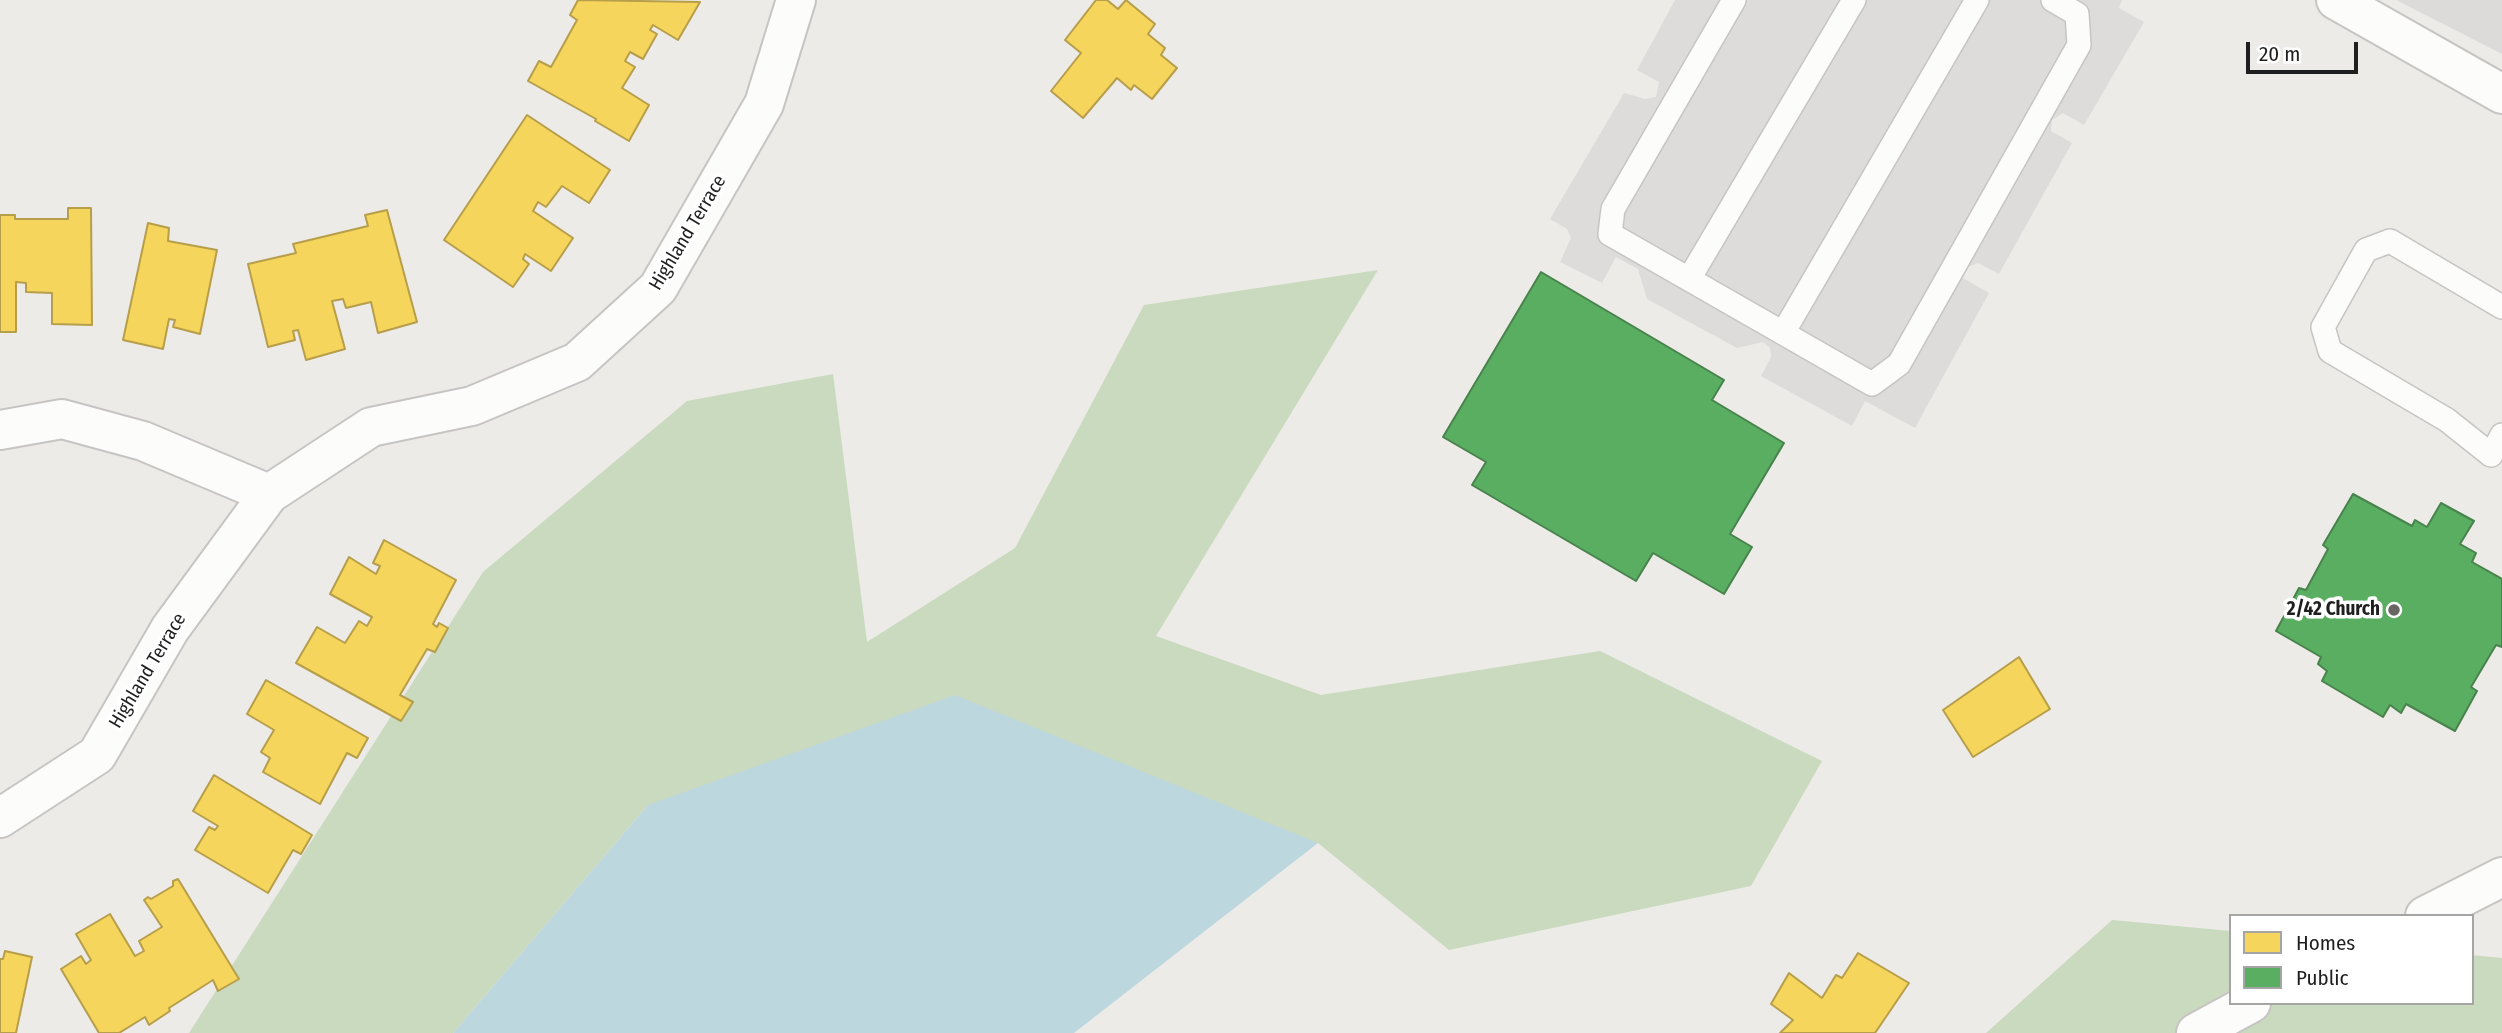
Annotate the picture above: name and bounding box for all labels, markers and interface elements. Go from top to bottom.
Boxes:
scale bar [2250,28,2362,72]
text: 20 m [2259,41,2300,67]
street label: Highland Terrace [645,171,731,295]
place label: 2/42 Church [2287,599,2380,621]
marker: 2/42 Church [2386,602,2402,618]
street label: Highland Terrace [105,609,191,733]
legend [2229,914,2474,1005]
text: Homes [2296,930,2355,956]
text: Public [2296,965,2348,991]

